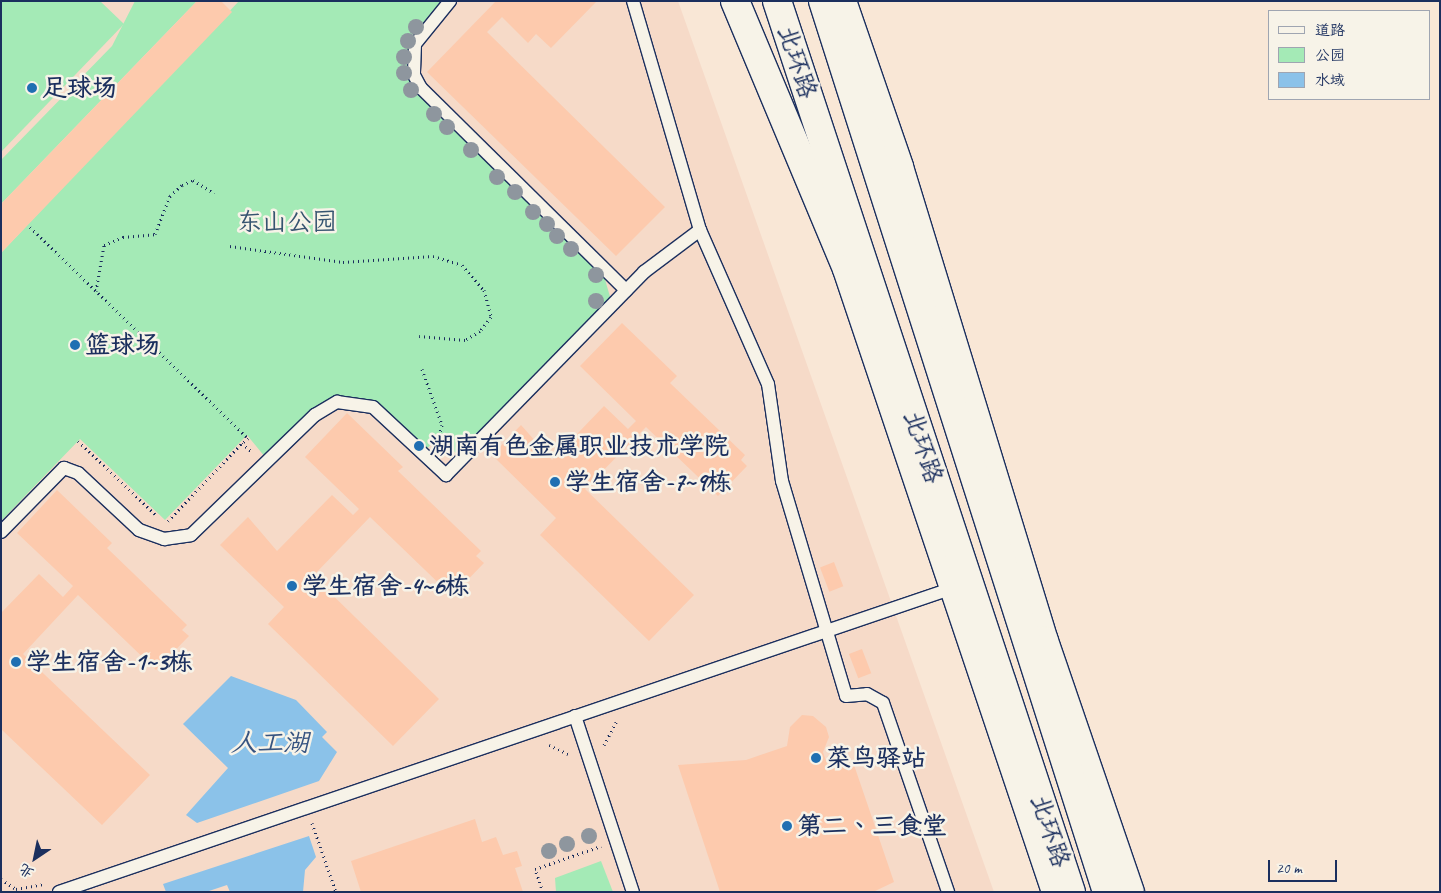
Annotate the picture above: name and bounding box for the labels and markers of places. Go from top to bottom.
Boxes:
place label: 足球场 [42,73,117,103]
marker: 足球场 [26,82,38,94]
place label: 篮球场 [85,330,160,360]
marker: 篮球场 [69,339,81,351]
place label: 湖南有色金属职业技术学院 [429,431,729,461]
marker: 湖南有色金属职业技术学院 [413,440,425,452]
place label: 学生宿舍-7~9栋 [565,467,731,497]
marker: 学生宿舍-7~9栋 [549,476,561,488]
place label: 学生宿舍-4~6栋 [302,571,469,601]
marker: 学生宿舍-4~6栋 [286,580,298,592]
place label: 学生宿舍-1~3栋 [26,647,193,677]
marker: 学生宿舍-1~3栋 [10,656,22,668]
place label: 菜鸟驿站 [826,743,926,773]
marker: 菜鸟驿站 [810,752,822,764]
place label: 第二、三食堂 [797,811,947,841]
marker: 第二、三食堂 [781,820,793,832]

